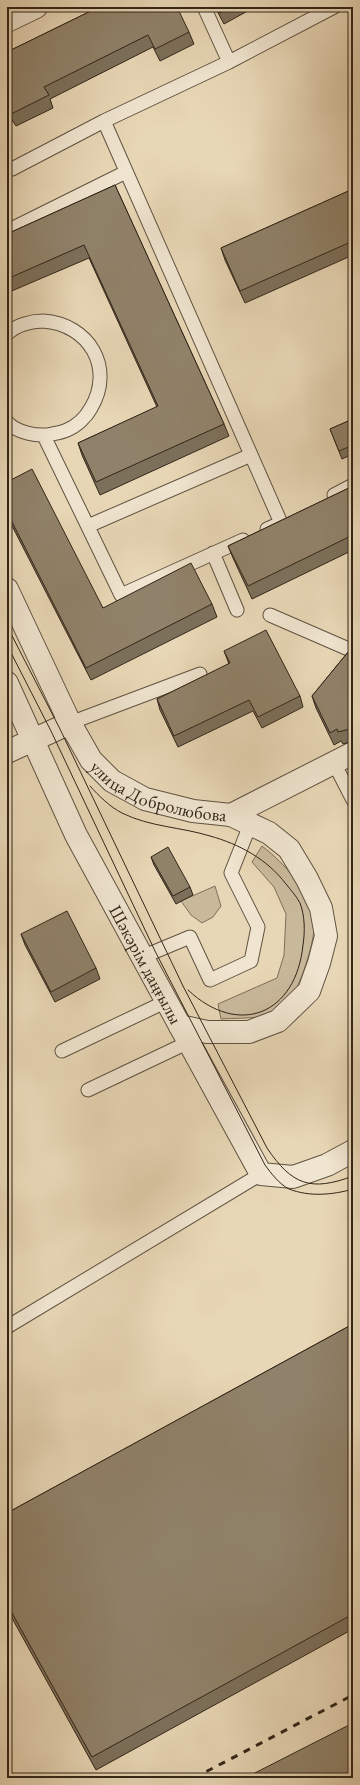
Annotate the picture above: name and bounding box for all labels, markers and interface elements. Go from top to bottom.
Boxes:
street label: улица Добролюбова [86,755,229,826]
street label: Шәкәрім даңғылы [105,901,188,1028]

